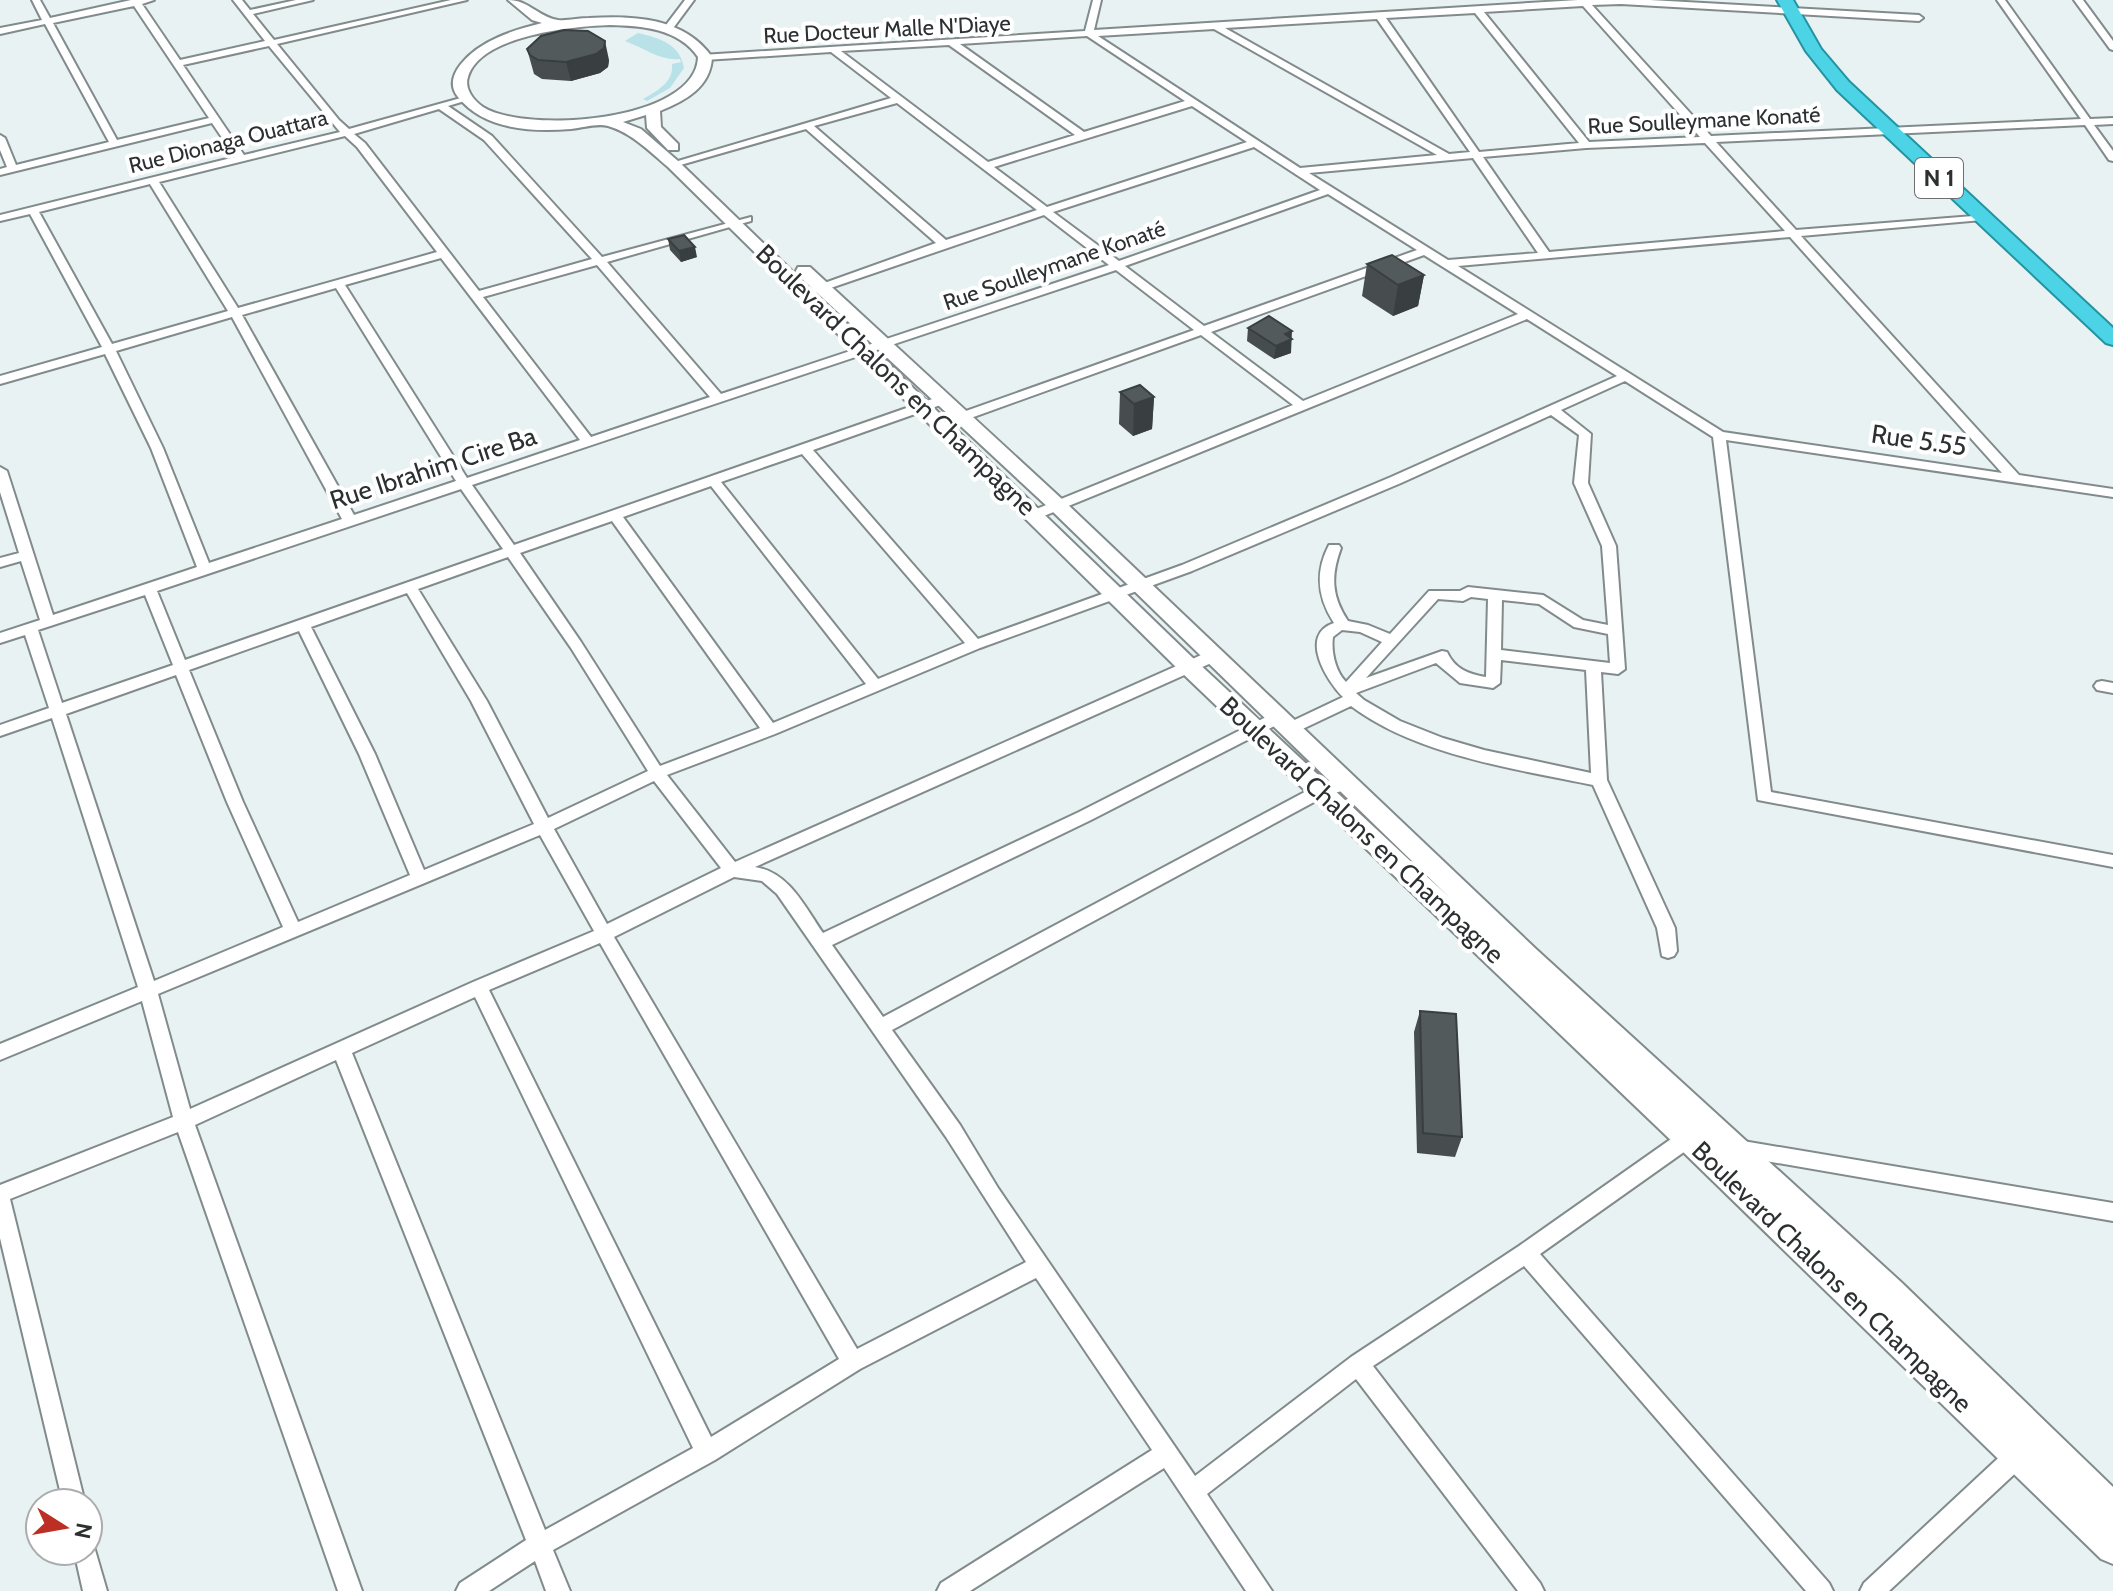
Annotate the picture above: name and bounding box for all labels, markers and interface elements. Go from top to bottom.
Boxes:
street label: Rue Docteur Malle N'Diaye [763,10,1011,49]
street label: Rue Soulleymane Konaté [1587,101,1821,140]
street label: Rue Dionaga Ouattara [126,104,331,179]
road number: N 1 [1915,158,1963,198]
street label: Rue Soulleymane Konaté [940,215,1169,316]
street label: Boulevard Chalons en Champagne [749,238,1043,522]
street label: Rue 5.55 [1869,417,1969,463]
street label: Rue Ibrahim Cire Ba [326,419,541,516]
street label: Boulevard Chalons en Champagne [1213,690,1511,970]
street label: Boulevard Chalons en Champagne [1685,1135,1979,1419]
north arrow [24,1487,104,1567]
text: N [68,1521,98,1541]

